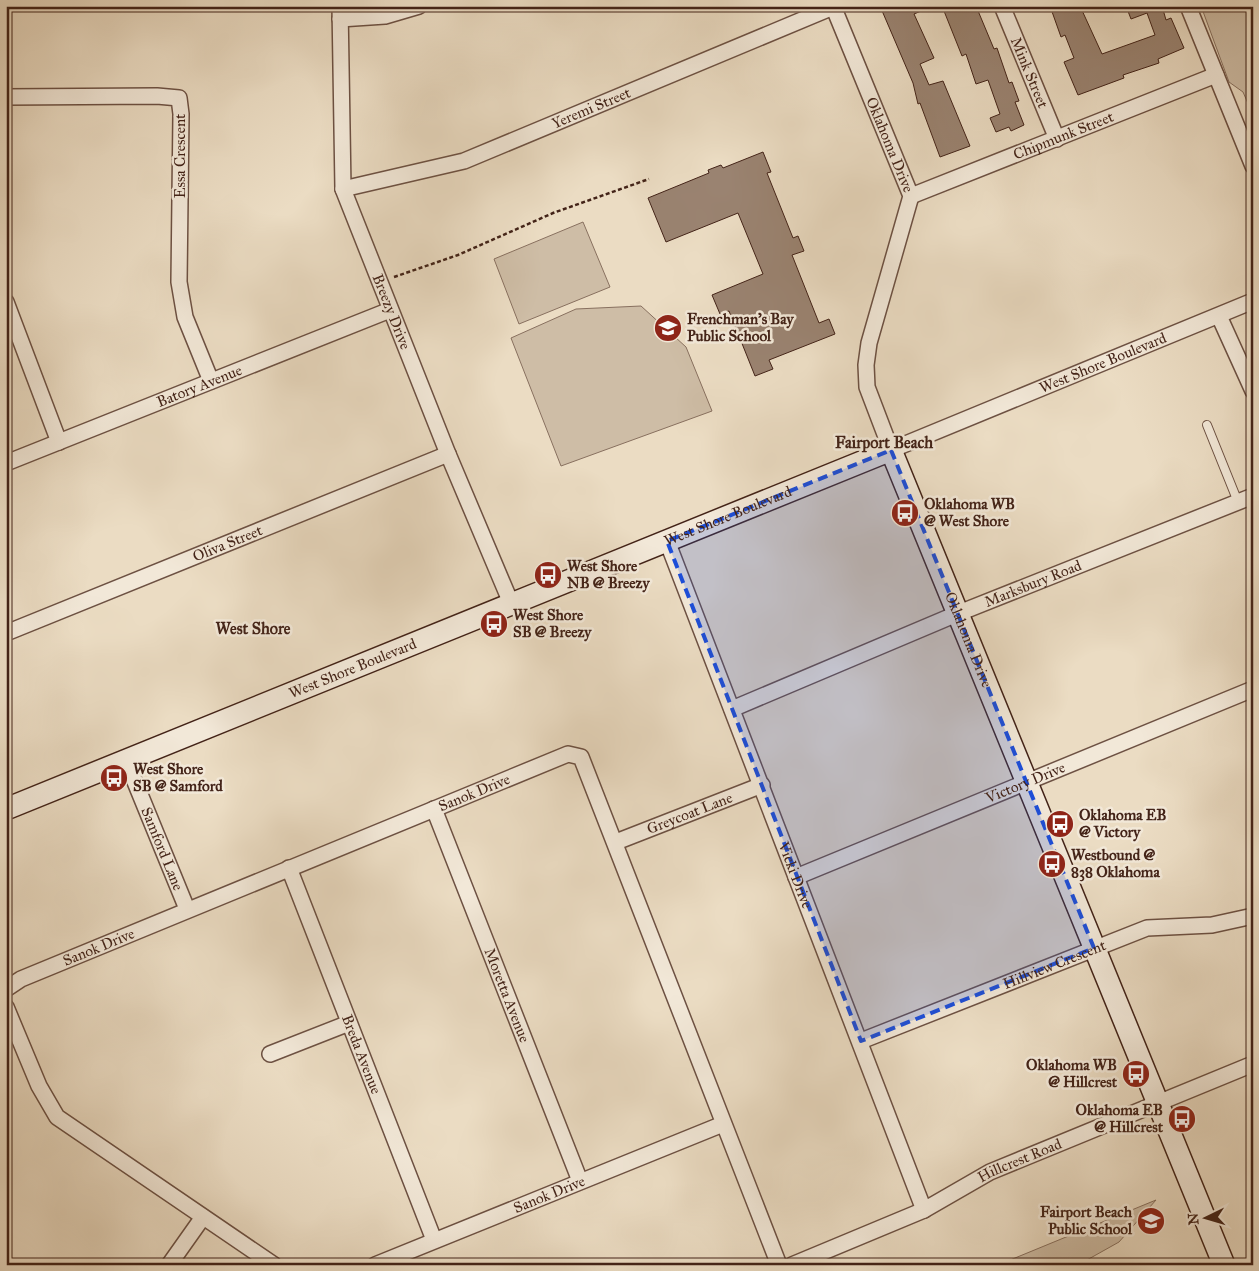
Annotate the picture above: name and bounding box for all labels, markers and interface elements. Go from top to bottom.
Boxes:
street label: Mink Street [1007,34,1052,111]
street label: Yeremi Street [549,83,634,132]
street label: Oklahoma Drive [862,94,918,195]
street label: Chipmunk Street [1011,107,1117,163]
street label: Essa Crescent [171,113,189,198]
street label: Breezy Drive [369,271,415,352]
place label: Frenchman's Bay Public School [687,310,794,345]
school or university icon: Frenchman's Bay Public School [653,313,683,343]
street label: West Shore Boulevard [1037,328,1170,397]
street label: Batory Avenue [154,361,244,411]
district label: Fairport Beach [835,433,933,453]
street label: West Shore Boulevard [662,482,795,550]
place label: Oklahoma WB @ West Shore [924,495,1015,530]
bus stop icon: Oklahoma WB @ West Shore [890,498,920,528]
street label: Oliva Street [190,521,266,565]
street label: Marksbury Road [982,556,1084,611]
place label: West Shore NB @ Breezy [567,557,650,593]
bus stop icon: West Shore NB @ Breezy [533,560,563,590]
street label: Oklahoma Drive [941,589,996,690]
place label: West Shore SB @ Breezy [513,606,592,642]
bus stop icon: West Shore SB @ Breezy [479,609,509,639]
district label: West Shore [216,619,291,638]
street label: West Shore Boulevard [286,634,419,702]
street label: Victory Drive [982,758,1068,807]
place label: West Shore SB @ Samford [133,760,223,795]
bus stop icon: West Shore SB @ Samford [99,763,129,793]
street label: Sanok Drive [436,770,513,815]
street label: Greycoat Lane [644,788,735,838]
street label: Samford Lane [137,805,187,893]
place label: Oklahoma EB @ Victory [1079,806,1167,842]
bus stop icon: Oklahoma EB @ Victory [1045,809,1075,839]
street label: Vicki Drive [774,838,816,911]
place label: Westbound @ 838 Oklahoma [1071,846,1160,882]
bus stop icon: Westbound @ 838 Oklahoma [1037,849,1067,879]
street label: Sanok Drive [60,924,137,970]
street label: Hillview Crescent [1000,936,1109,993]
street label: Moretta Avenue [480,945,534,1045]
street label: Breda Avenue [338,1012,385,1097]
place label: Oklahoma WB @ Hillcrest [1026,1056,1118,1091]
bus stop icon: Oklahoma WB @ Hillcrest [1121,1059,1151,1089]
place label: Oklahoma EB @ Hillcrest [1076,1101,1164,1136]
bus stop icon: Oklahoma EB @ Hillcrest [1167,1104,1197,1134]
street label: Hillcrest Road [974,1134,1065,1186]
street label: Sanok Drive [511,1172,588,1217]
north arrow [1182,1194,1232,1244]
place label: Fairport Beach Public School [1040,1203,1133,1238]
school or university icon: Fairport Beach Public School [1136,1206,1166,1236]
text: N [1185,1212,1203,1226]

